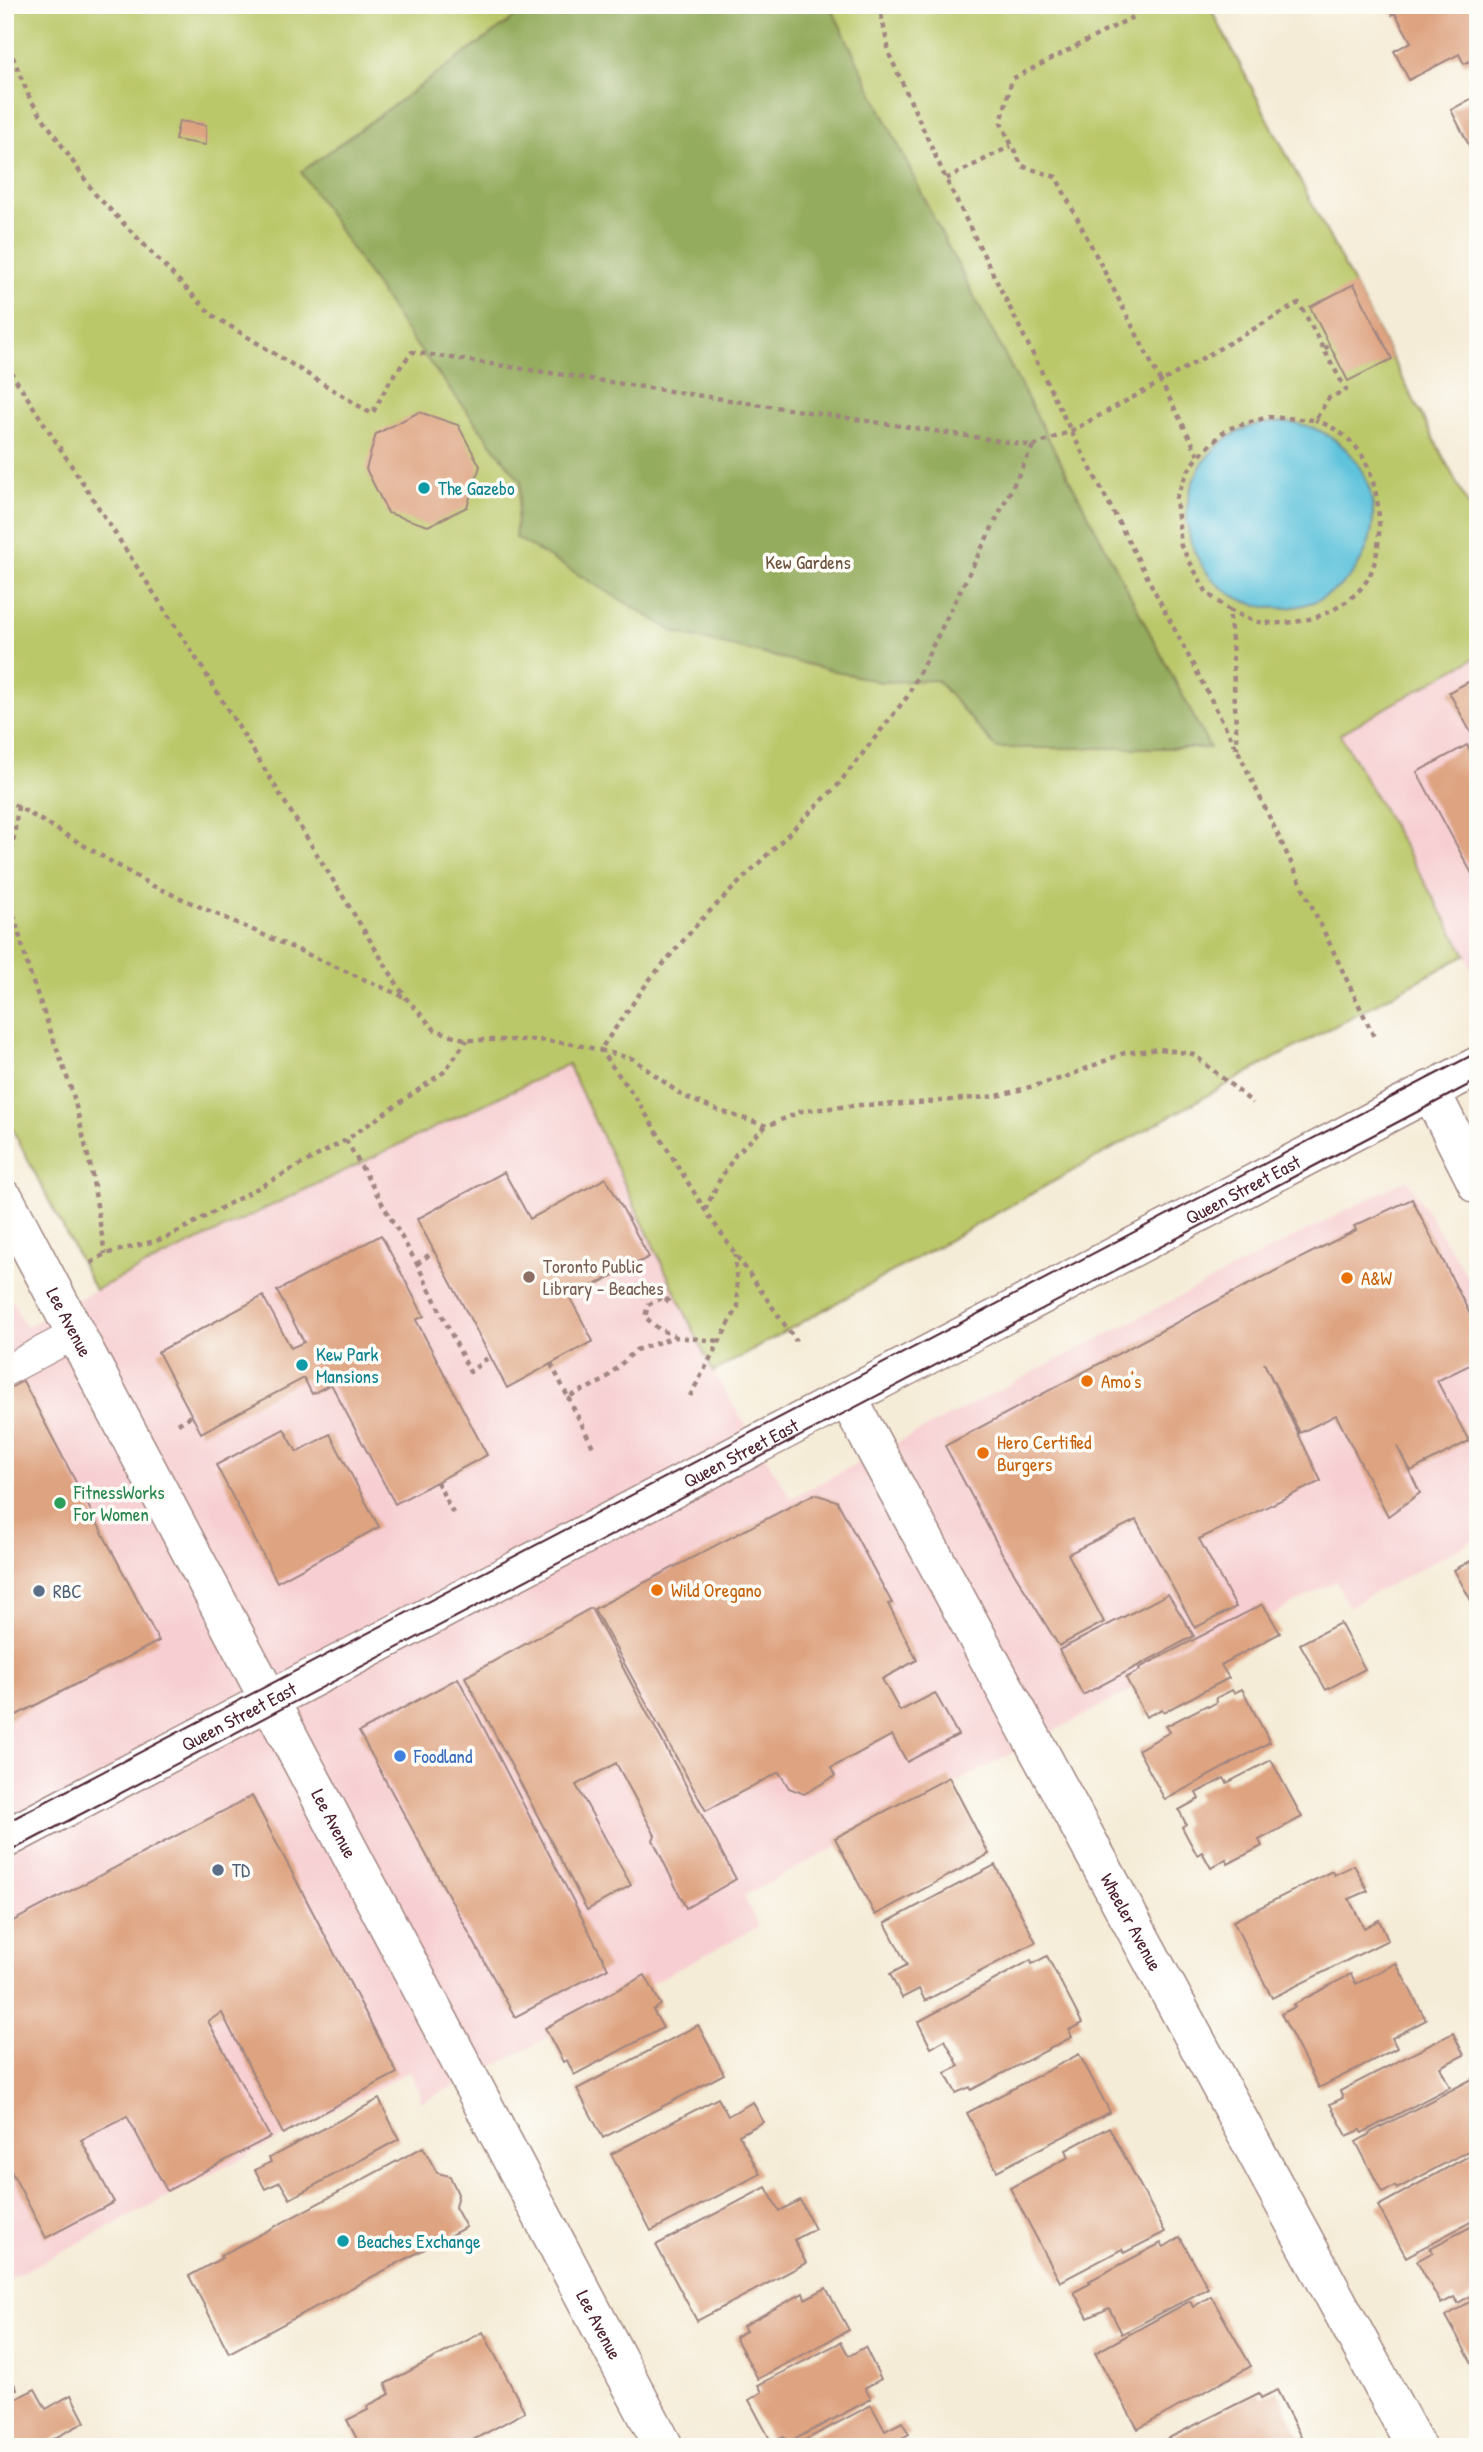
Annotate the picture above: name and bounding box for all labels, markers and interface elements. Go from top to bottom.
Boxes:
place label: The Gazebo [438,475,515,501]
marker: The Gazebo [416,480,432,496]
park label: Kew Gardens [765,549,851,575]
street label: Queen Street East [1181,1148,1305,1230]
place label: Toronto Public Library - Beaches [543,1253,664,1301]
place label: A&W [1361,1265,1392,1291]
marker: Toronto Public Library - Beaches [521,1269,537,1285]
marker: A&W [1339,1270,1355,1286]
street label: Lee Avenue [41,1283,99,1362]
place label: Kew Park Mansions [316,1341,379,1389]
marker: Kew Park Mansions [294,1357,310,1373]
place label: Amo's [1101,1368,1141,1394]
marker: Amo's [1079,1373,1095,1389]
street label: Queen Street East [679,1412,803,1494]
place label: Hero Certified Burgers [997,1429,1092,1477]
marker: Hero Certified Burgers [975,1445,991,1461]
place label: FitnessWorks For Women [73,1479,165,1527]
marker: FitnessWorks For Women [52,1495,68,1511]
place label: Wild Oregano [671,1577,762,1603]
place label: RBC [53,1578,82,1604]
marker: Wild Oregano [649,1582,665,1598]
marker: RBC [31,1583,47,1599]
street label: Queen Street East [177,1675,301,1757]
place label: Foodland [413,1743,473,1769]
marker: Foodland [392,1748,408,1764]
street label: Lee Avenue [305,1784,364,1863]
place label: TD [232,1857,250,1883]
marker: TD [210,1862,226,1878]
street label: Wheeler Avenue [1094,1868,1169,1976]
place label: Beaches Exchange [357,2228,481,2254]
marker: Beaches Exchange [335,2233,351,2249]
street label: Lee Avenue [570,2285,628,2364]

